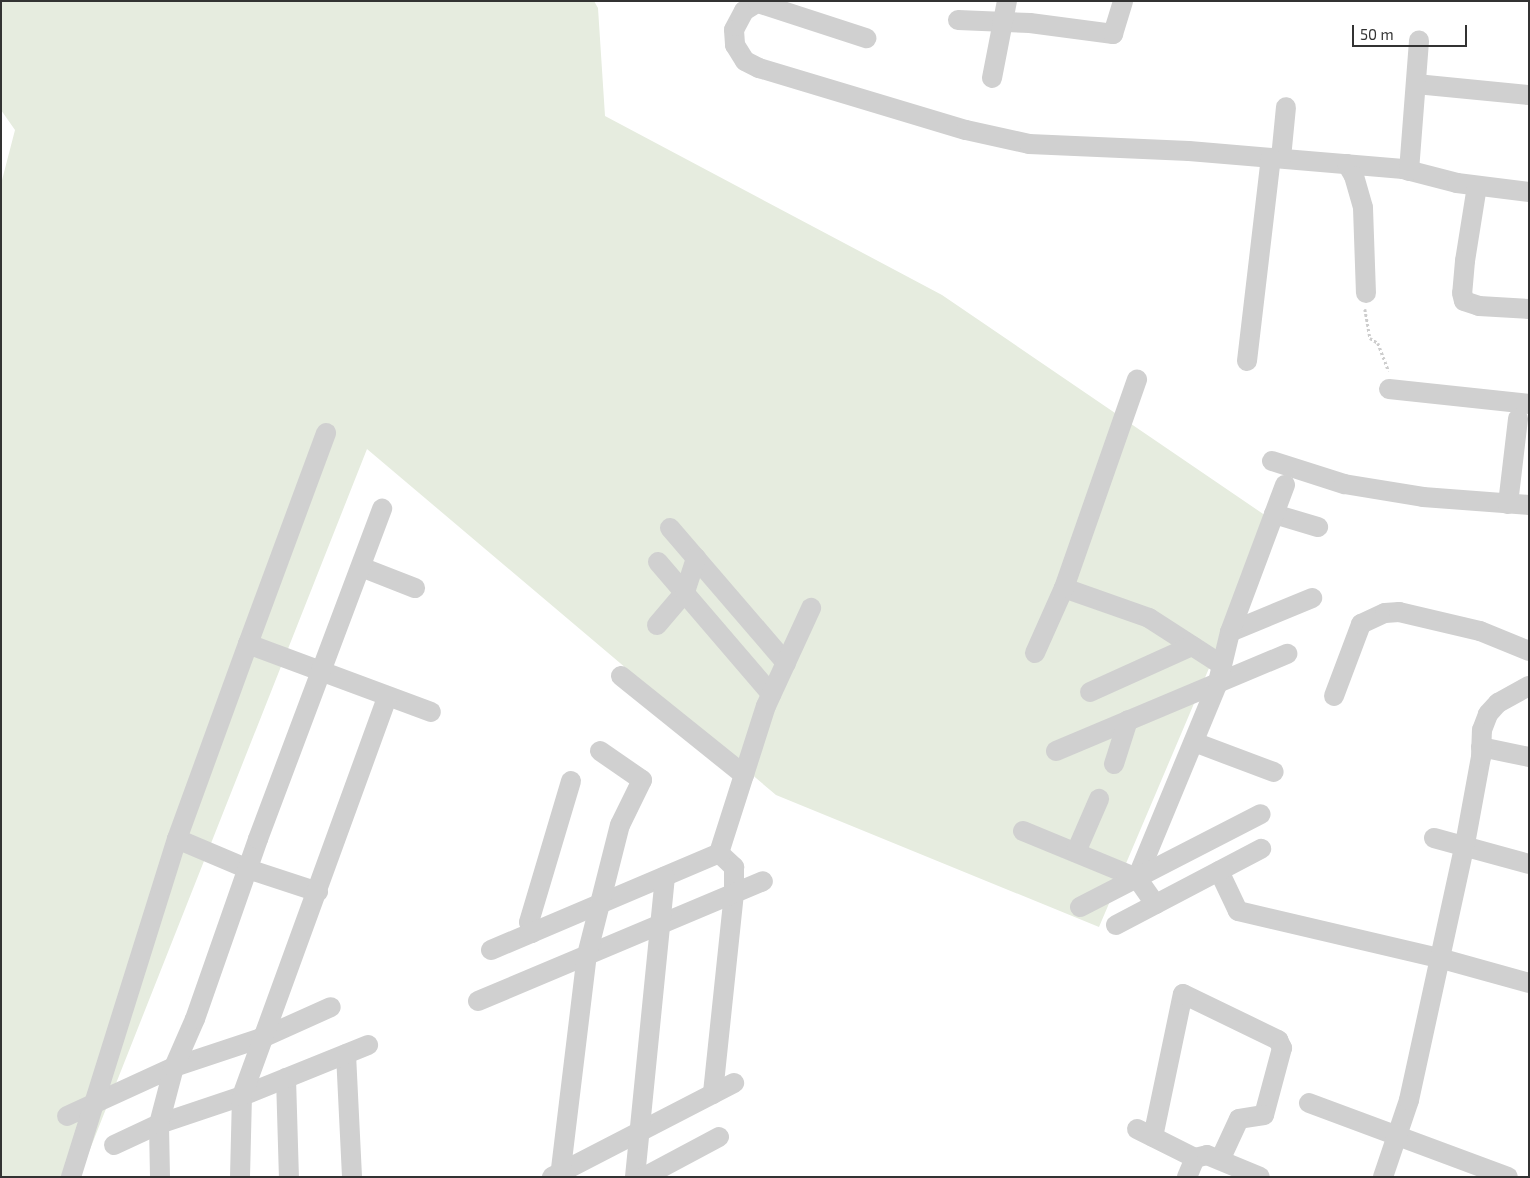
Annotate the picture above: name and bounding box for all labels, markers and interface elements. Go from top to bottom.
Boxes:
scale bar [1355,15,1470,47]
text: 50 m [1360,25,1394,43]

